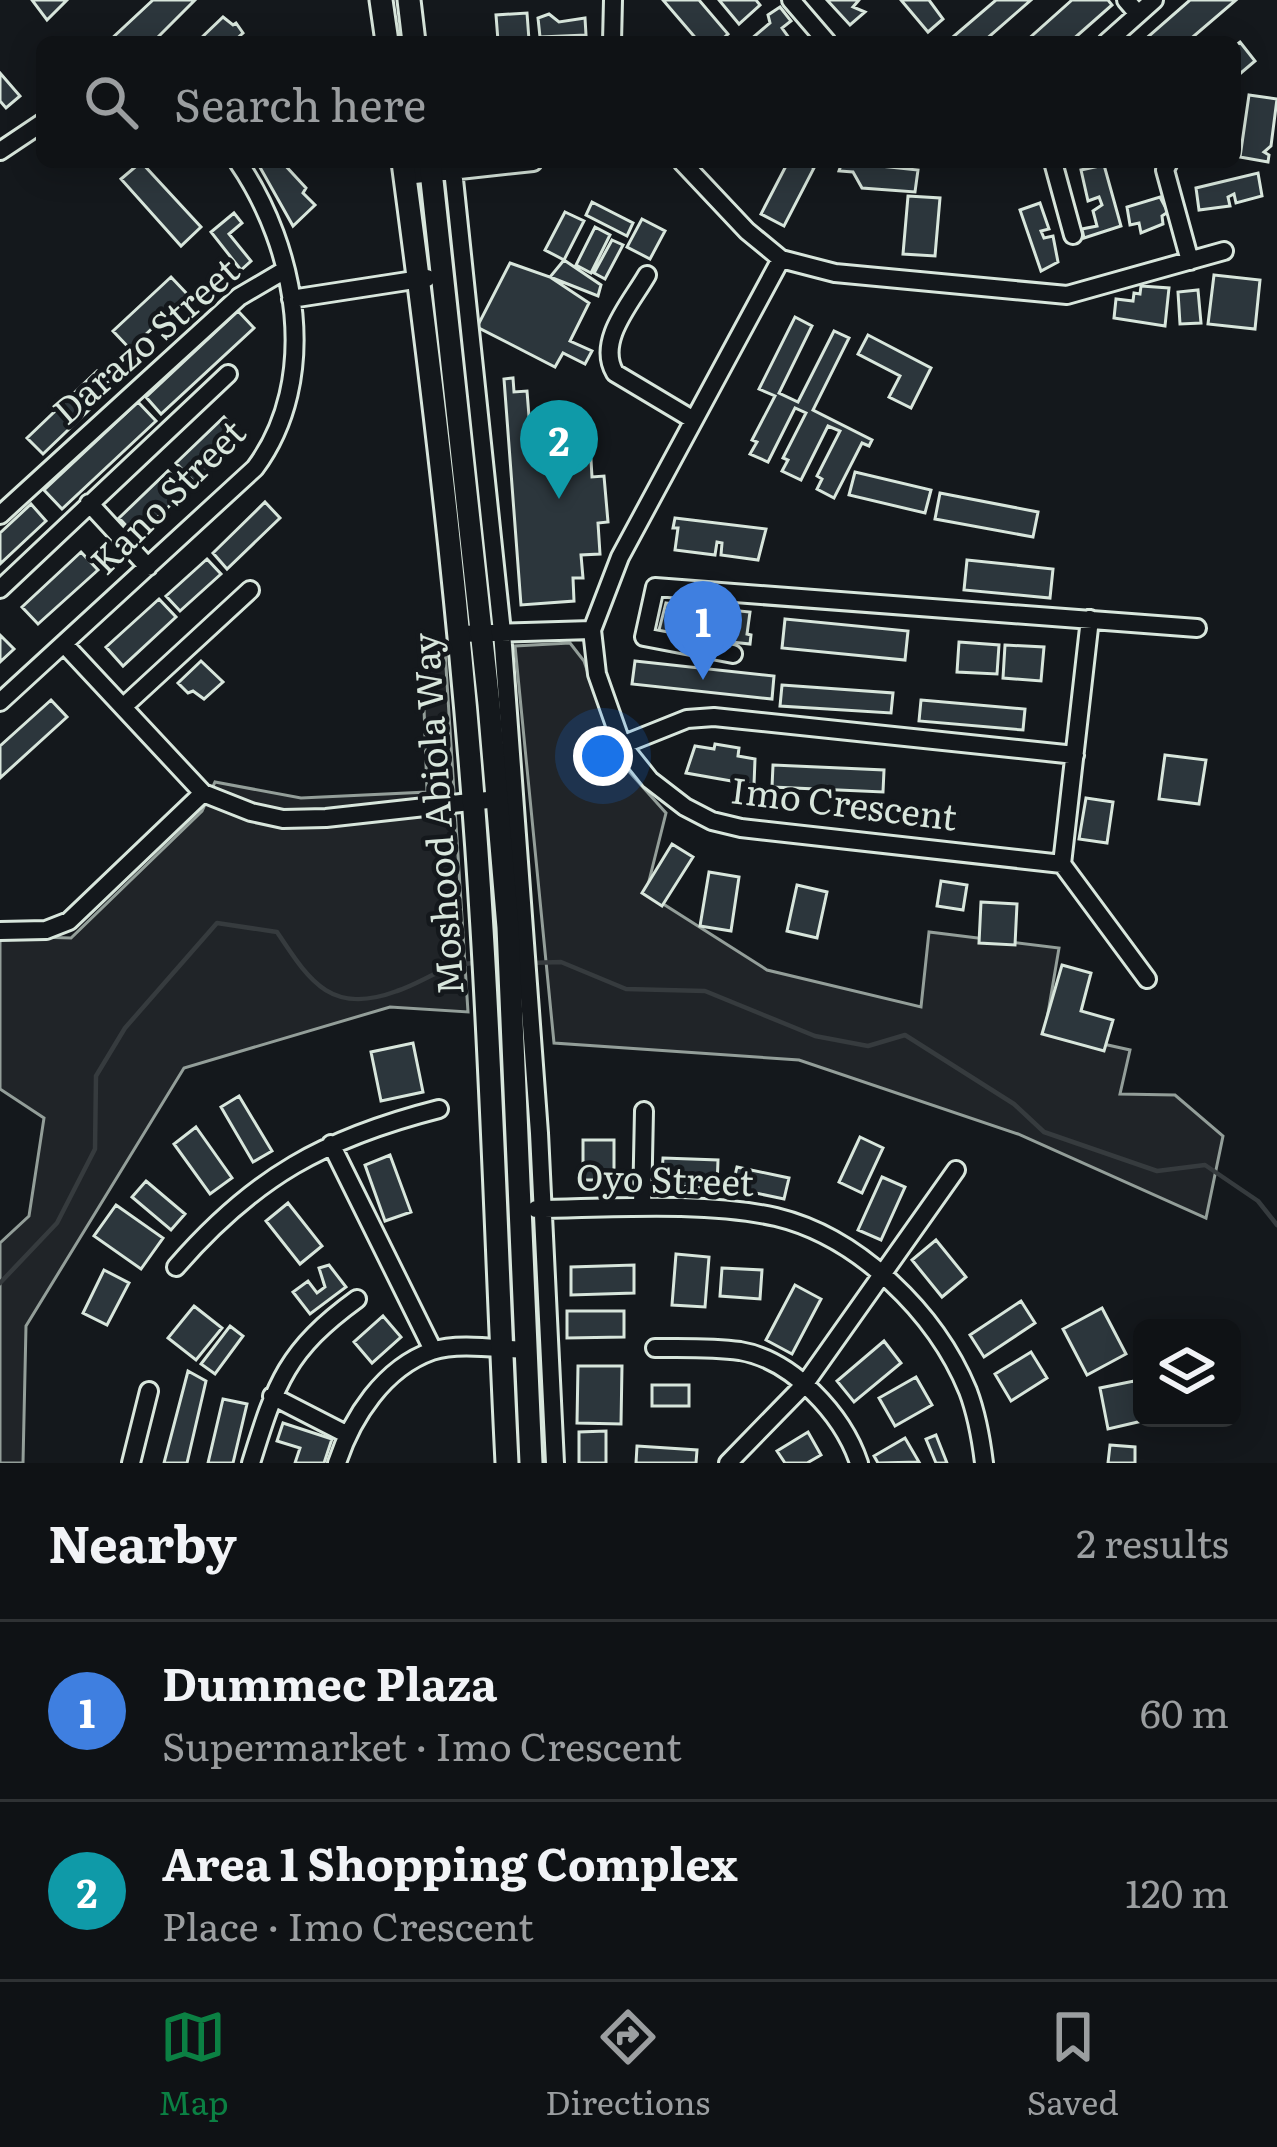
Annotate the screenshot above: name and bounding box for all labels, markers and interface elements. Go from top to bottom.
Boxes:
search box [36,36,1241,168]
icon: search [78,69,144,135]
text: Search here [174,69,426,136]
street label: Darazo Street [39,243,250,435]
pin: 2 [520,400,598,499]
street label: Kano Street [77,405,256,585]
pin: 1 [664,581,742,680]
street label: Moshood Abiola Way [396,631,475,997]
your location [573,726,633,786]
street label: Imo Crescent [728,761,961,842]
street label: Oyo Street [575,1148,755,1207]
map controls [1133,1319,1241,1427]
button: layers [1133,1319,1241,1427]
text: Nearby [48,1503,237,1579]
text: 2 results [1076,1512,1229,1570]
text: Dummec Plaza [162,1648,497,1715]
text: 1 [79,1682,95,1740]
text: 60 m [1140,1682,1229,1740]
text: Supermarket · Imo Crescent [162,1715,682,1773]
text: Area 1 Shopping Complex [162,1828,738,1895]
text: 2 [77,1862,97,1920]
text: 120 m [1125,1862,1229,1920]
text: Place · Imo Crescent [162,1895,534,1953]
tab: Map [158,2004,229,2125]
tab: Directions [545,2004,710,2125]
tab: Saved [1027,2004,1119,2125]

